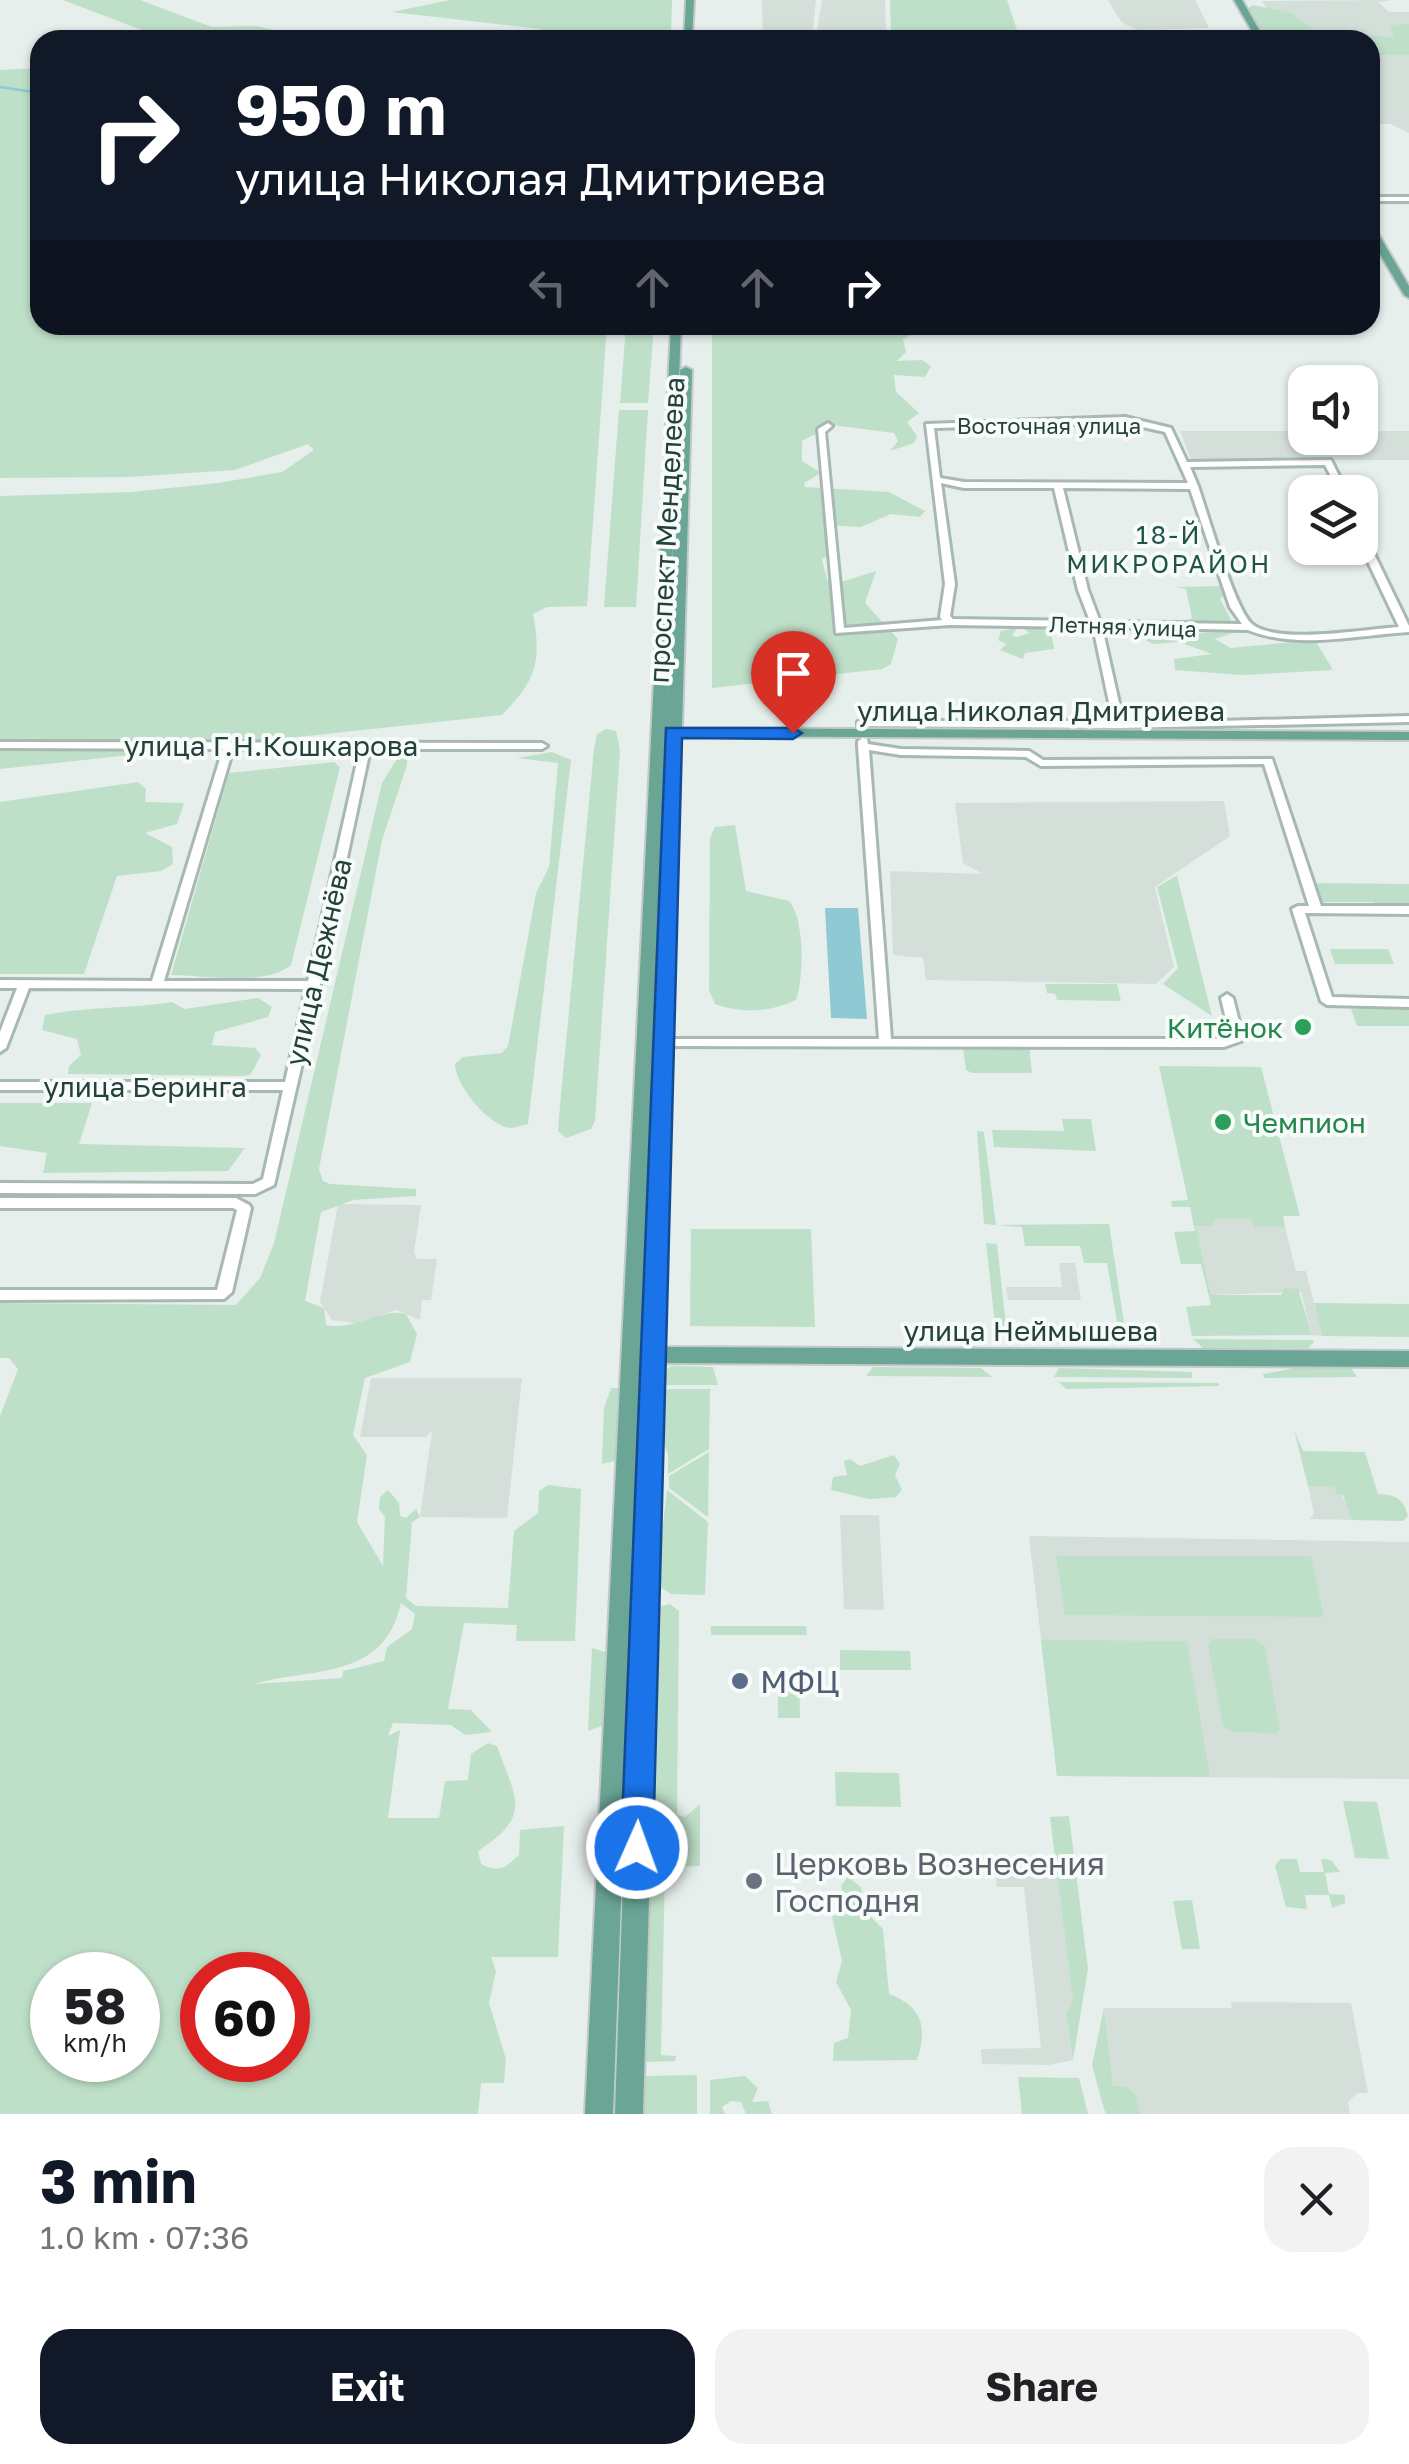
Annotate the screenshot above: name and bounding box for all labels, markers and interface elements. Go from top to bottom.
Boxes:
text: 950 m [235,66,446,150]
icon: right [70,70,200,200]
text: улица Николая Дмитриева [235,151,827,205]
icon: left [520,260,575,315]
icon: ahead [625,260,680,315]
icon: ahead [730,260,785,315]
icon: right [835,260,890,315]
map controls [1288,365,1378,565]
button: sound [1288,365,1378,455]
street label: проспект Менделеева [641,376,691,684]
street label: Восточная улица [957,412,1141,439]
button: layers [1288,475,1378,565]
district label: 18-Й МИКРОРАЙОН [1066,519,1272,579]
street label: Летняя улица [1049,610,1197,642]
pin [751,631,836,734]
icon: arrive [766,646,821,701]
street label: улица Николая Дмитриева [857,694,1225,727]
street label: улица Г.Н.Кошкарова [124,729,418,762]
street label: улица Дежнёва [278,855,358,1069]
place label: Китёнок [1167,1011,1283,1044]
marker: Китёнок [1292,1016,1314,1038]
street label: улица Беринга [43,1070,247,1103]
place label: Чемпион [1243,1106,1366,1139]
marker: Чемпион [1212,1111,1234,1133]
street label: улица Неймышева [904,1314,1158,1347]
place label: МФЦ [760,1662,840,1700]
marker: МФЦ [729,1670,751,1692]
position arrow [585,1796,689,1900]
place label: Церковь Вознесения Господня [774,1844,1105,1919]
marker: Церковь Вознесения Господня [743,1870,765,1892]
speed limit sign: 60 [180,1952,310,2082]
text: 58 [64,1975,126,2035]
text: km/h [63,2027,127,2058]
text: 3 min [40,2144,197,2216]
button: close [1264,2147,1369,2252]
text: 1.0 km · 07:36 [40,2218,249,2256]
button: Exit [40,2329,695,2444]
button: Share [715,2329,1369,2444]

